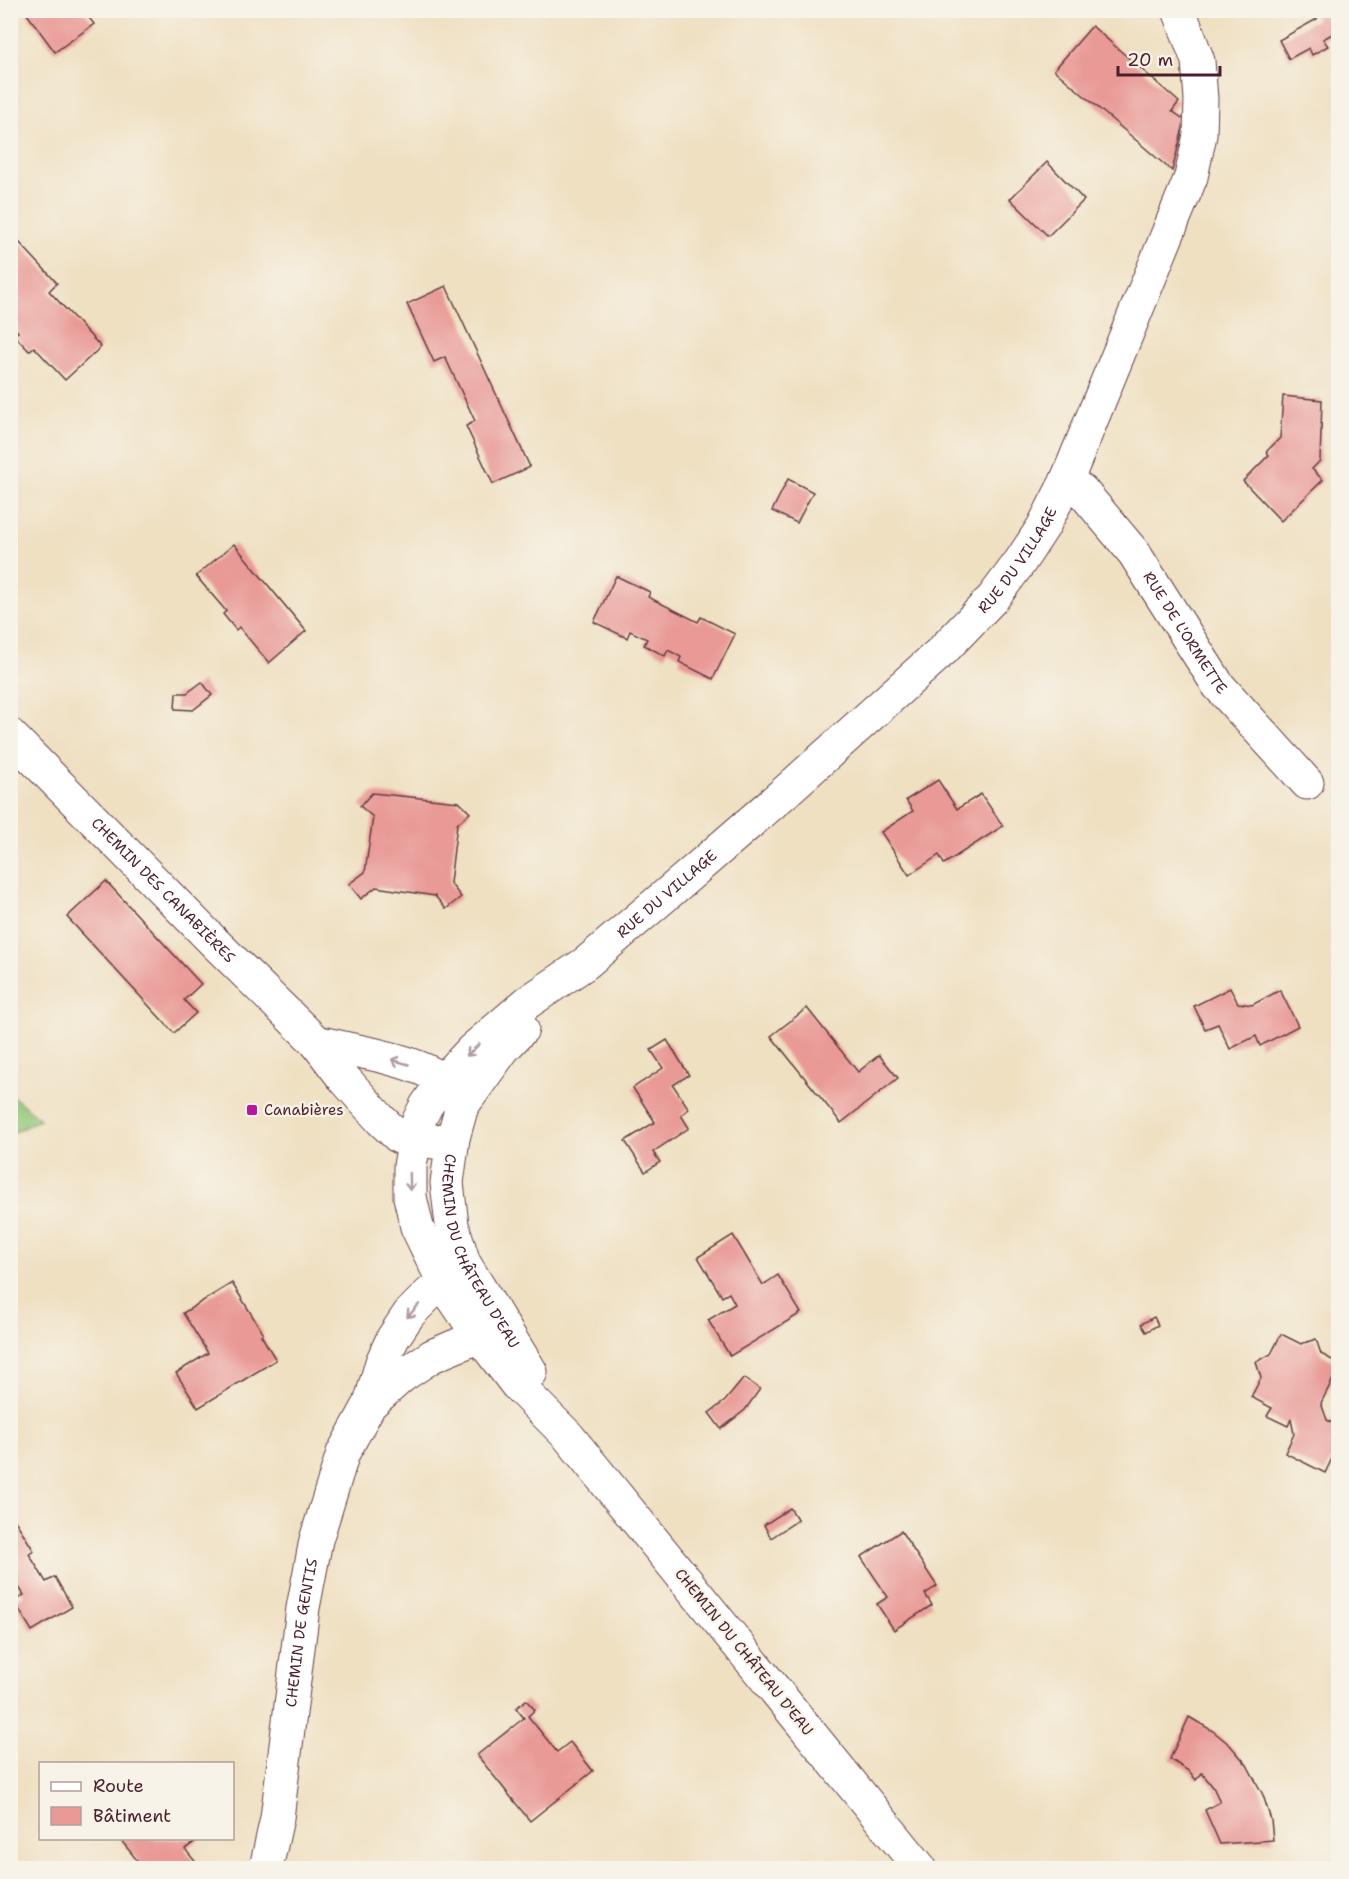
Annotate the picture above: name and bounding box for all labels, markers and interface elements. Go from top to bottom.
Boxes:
scale bar [1118,39,1220,77]
text: 20 m [1127,48,1173,72]
street label: RUE DU VILLAGE [973,503,1062,618]
street label: RUE DE L'ORMETTE [1138,568,1231,698]
street label: CHEMIN DES CANABIÈRES [87,813,239,967]
street label: RUE DU VILLAGE [612,846,721,943]
one-way arrow [466,1042,481,1057]
one-way arrow [390,1056,409,1067]
place label: Canabières [264,1100,344,1120]
marker: Canabières [245,1103,259,1117]
street label: CHEMIN DU CHÂTEAU D'EAU [437,1153,524,1352]
one-way arrow [404,1172,416,1192]
one-way arrow [406,1303,420,1318]
street label: CHEMIN DE GENTIS [281,1557,322,1708]
street label: CHEMIN DU CHÂTEAU D'EAU [670,1564,819,1740]
legend [39,1762,234,1840]
text: Route [93,1774,144,1798]
text: Bâtiment [93,1804,171,1828]

